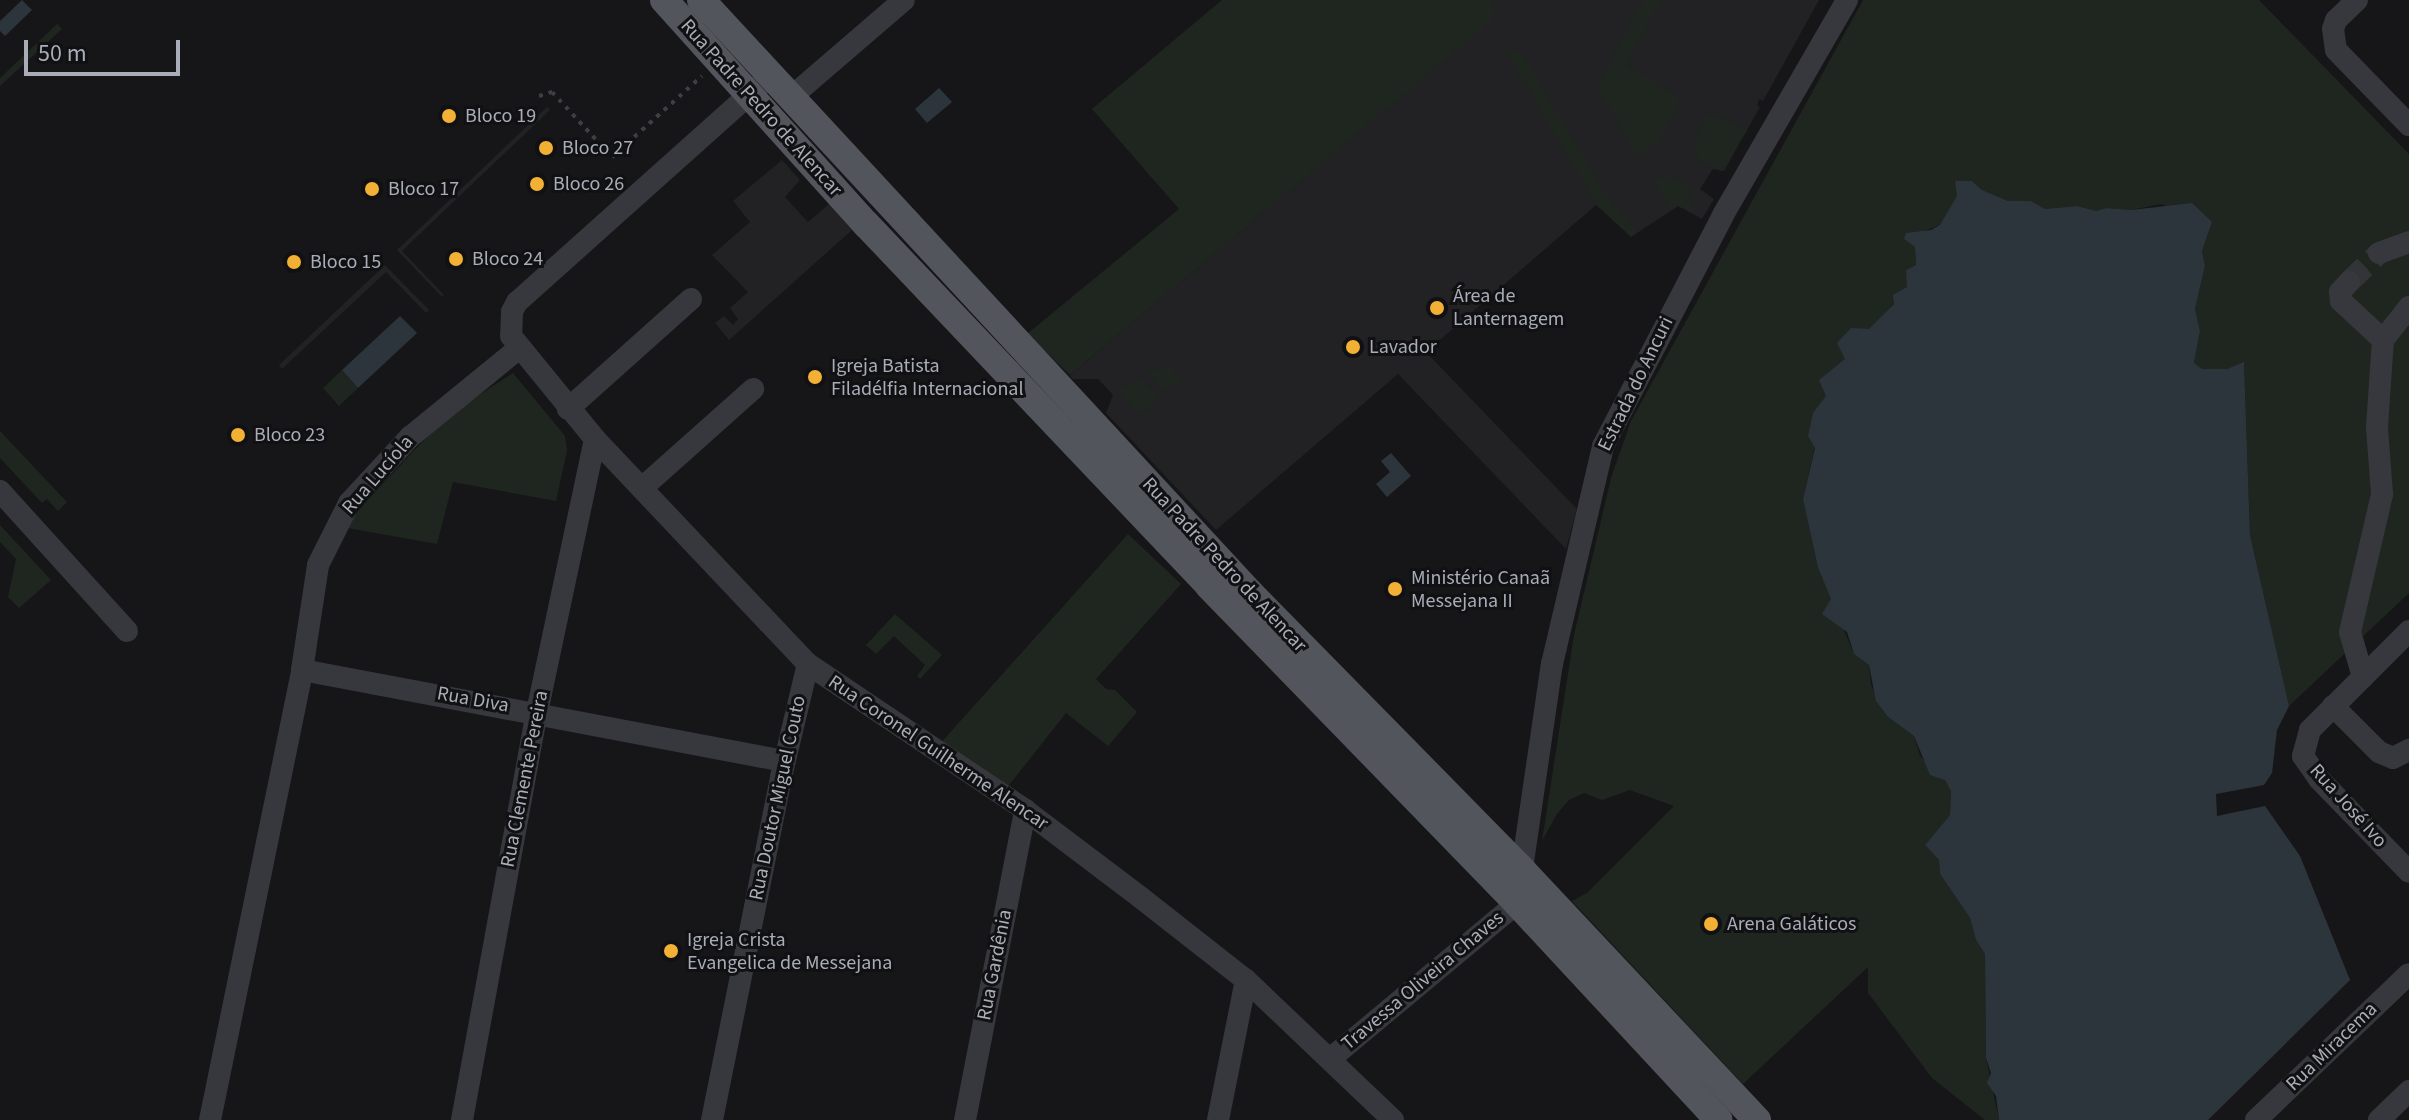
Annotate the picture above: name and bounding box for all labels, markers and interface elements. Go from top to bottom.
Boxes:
street label: Rua Padre Pedro de Alencar [675,15,847,201]
scale bar [28,24,184,74]
text: 50 m [38,36,87,71]
place label: Bloco 19 [465,104,536,128]
marker: Bloco 19 [440,107,458,125]
place label: Bloco 27 [562,136,633,160]
marker: Bloco 27 [537,139,555,157]
place label: Bloco 26 [553,172,624,196]
marker: Bloco 26 [528,175,546,193]
place label: Bloco 17 [388,177,459,201]
marker: Bloco 17 [363,180,381,198]
place label: Bloco 24 [472,247,543,271]
place label: Bloco 15 [310,250,381,274]
marker: Bloco 24 [447,250,465,268]
marker: Bloco 15 [285,253,303,271]
place label: Área de Lanternagem [1453,284,1564,331]
marker: Área de Lanternagem [1428,299,1446,317]
street label: Estrada do Ancuri [1593,313,1679,455]
place label: Lavador [1369,335,1437,359]
marker: Lavador [1344,338,1362,356]
place label: Igreja Batista Filadélfia Internacional [831,354,1024,401]
marker: Igreja Batista Filadélfia Internacional [806,368,824,386]
place label: Bloco 23 [254,423,325,447]
marker: Bloco 23 [229,426,247,444]
street label: Rua Lucíola [337,431,419,519]
street label: Rua Padre Pedro de Alencar [1137,473,1311,657]
place label: Ministério Canaã Messejana II [1411,566,1550,613]
marker: Ministério Canaã Messejana II [1386,580,1404,598]
street label: Rua Coronel Guilherme Alencar [823,670,1053,836]
street label: Rua Diva [435,682,511,718]
street label: Rua Clemente Pereira [496,689,554,869]
street label: Rua Doutor Miguel Couto [745,694,811,902]
street label: Rua José Ivo [2304,759,2392,853]
street label: Travessa Oliveira Chaves [1337,906,1509,1056]
street label: Rua Gardênia [972,908,1018,1022]
place label: Arena Galáticos [1727,912,1856,936]
marker: Arena Galáticos [1702,915,1720,933]
place label: Igreja Crista Evangelica de Messejana [687,928,892,975]
marker: Igreja Crista Evangelica de Messejana [662,942,680,960]
street label: Rua Miracema [2281,998,2383,1096]

